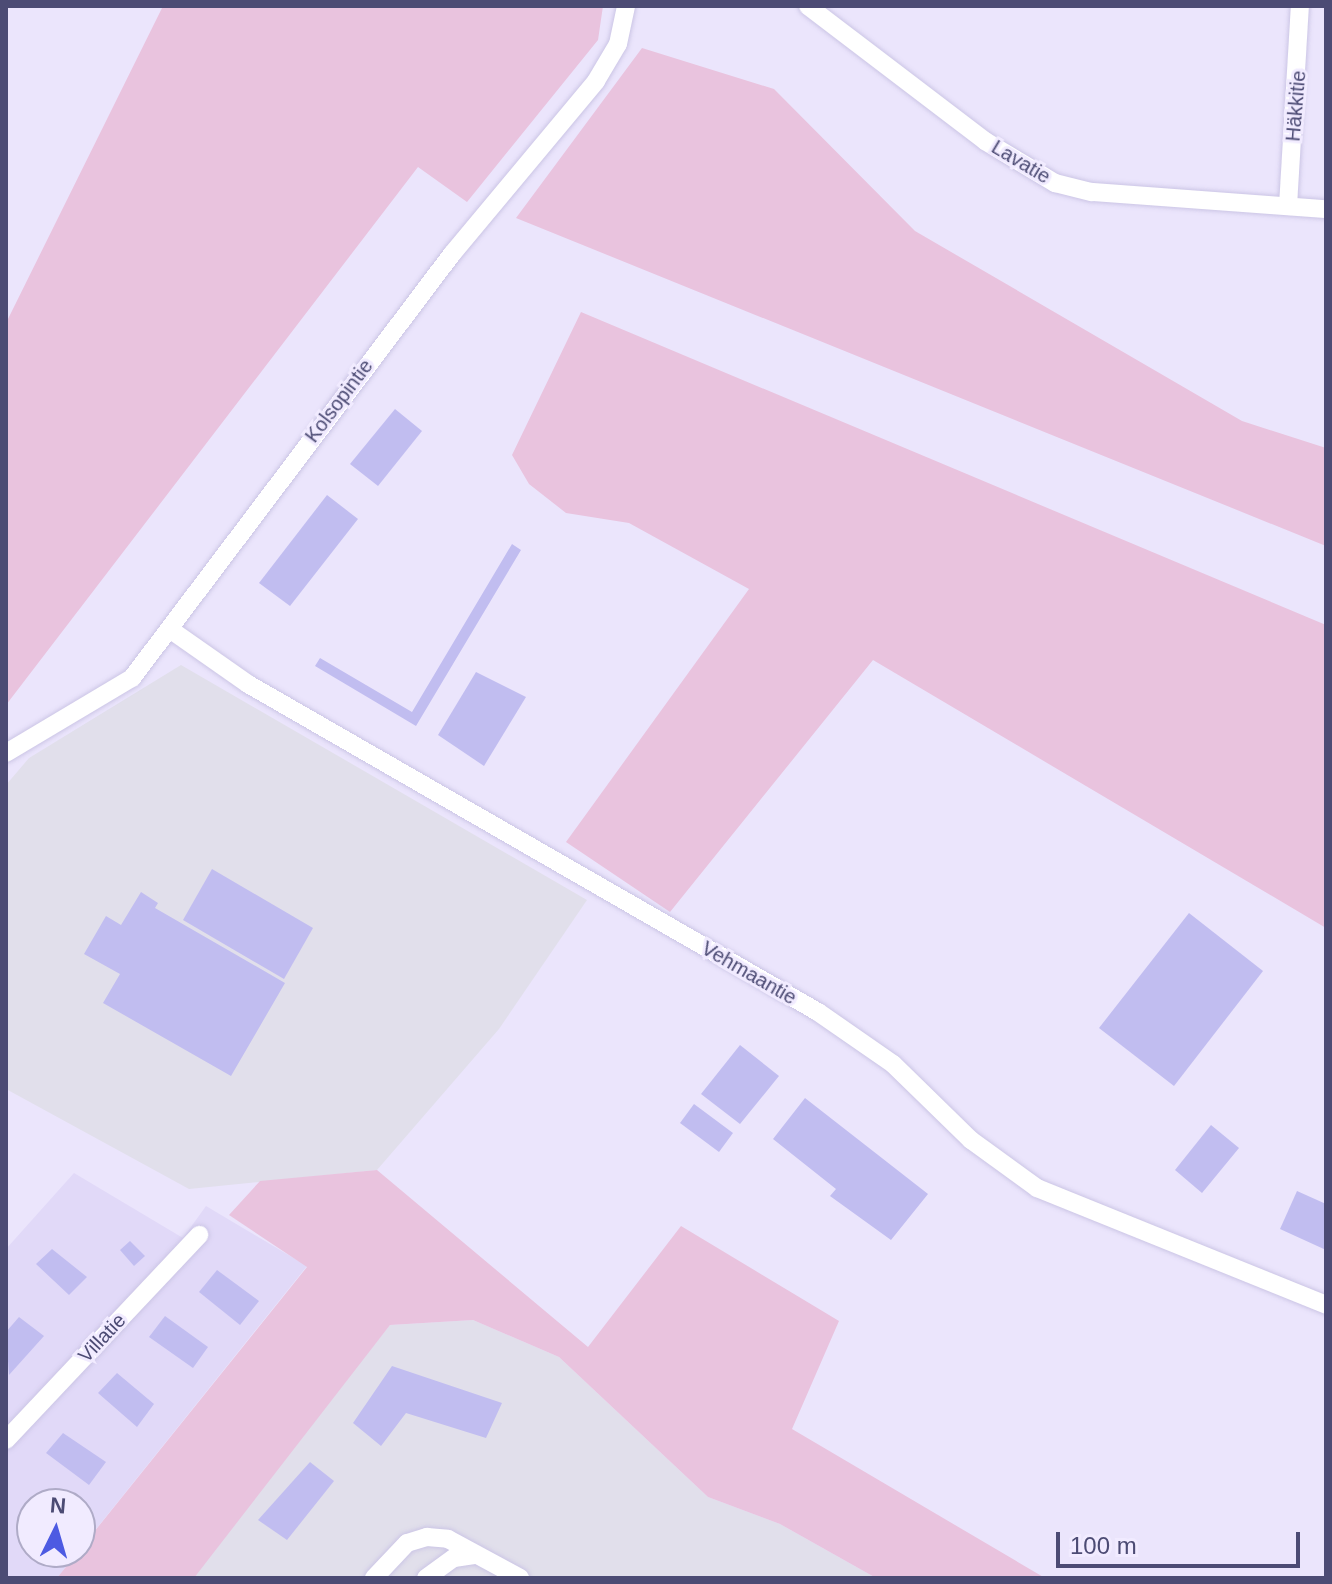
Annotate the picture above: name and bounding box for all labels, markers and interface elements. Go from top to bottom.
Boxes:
street label: Häkkitie [1281,70,1311,142]
street label: Lavatie [987,135,1055,189]
street label: Kolsopintie [300,355,378,447]
street label: Vehmaantie [697,936,801,1010]
street label: Villatie [73,1308,131,1368]
north arrow [16,1488,96,1568]
text: N [49,1492,67,1519]
scale bar [1060,1516,1304,1566]
text: 100 m [1070,1532,1137,1559]

